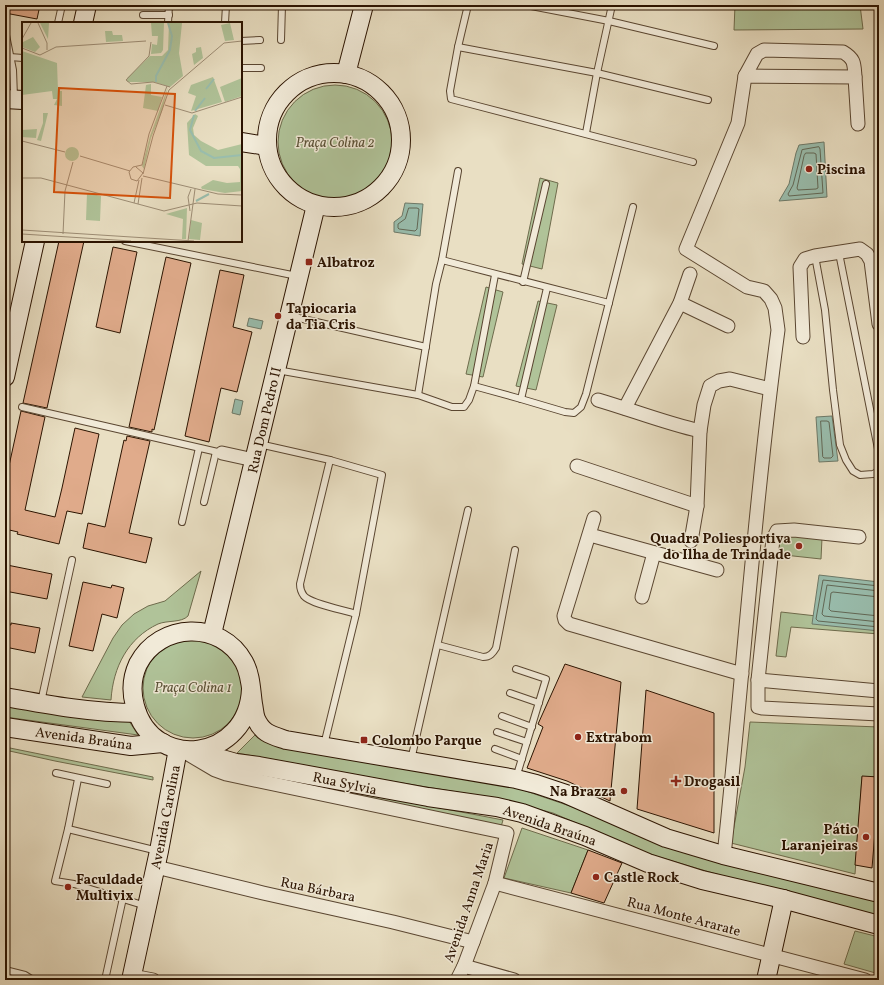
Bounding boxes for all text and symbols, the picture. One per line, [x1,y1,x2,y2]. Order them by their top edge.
inset map [22,22,242,242]
park label: Praça Colina 2 [295,134,375,153]
place label: Piscina [817,161,866,180]
marker: Piscina [804,164,814,174]
place label: Albatroz [317,254,375,273]
marker: Albatroz [304,257,314,267]
place label: Tapiocaria da Tia Cris [286,300,357,335]
marker: Tapiocaria da Tia Cris [273,311,283,321]
street label: Rua Dom Pedro II [244,365,287,475]
place label: Quadra Poliesportiva do Ilha de Trindade [650,530,791,565]
marker: Quadra Poliesportiva do Ilha de Trindade [794,541,804,551]
park label: Praça Colina 1 [154,679,232,698]
street label: Avenida Braúna [34,723,134,756]
place label: Extrabom [586,729,653,748]
place label: Colombo Parque [372,732,482,751]
marker: Extrabom [573,732,583,742]
marker: Colombo Parque [359,735,369,745]
street label: Avenida Carolina [147,763,186,871]
street label: Rua Sylvia [311,768,379,801]
place label: Drogasil [684,773,741,792]
marker: Drogasil [671,776,681,786]
place label: Na Brazza [550,783,616,802]
marker: Na Brazza [619,786,629,796]
street label: Avenida Braúna [500,801,599,851]
place label: Pátio Laranjeiras [781,821,858,856]
marker: Pátio Laranjeiras [861,832,871,842]
street label: Avenida Anna Maria [440,840,499,965]
place label: Castle Rock [604,869,680,888]
place label: Faculdade Multivix [76,871,143,906]
marker: Castle Rock [591,872,601,882]
street label: Rua Bárbara [278,873,357,908]
marker: Faculdade Multivix [63,882,73,892]
street label: Rua Monte Ararate [625,893,743,942]

